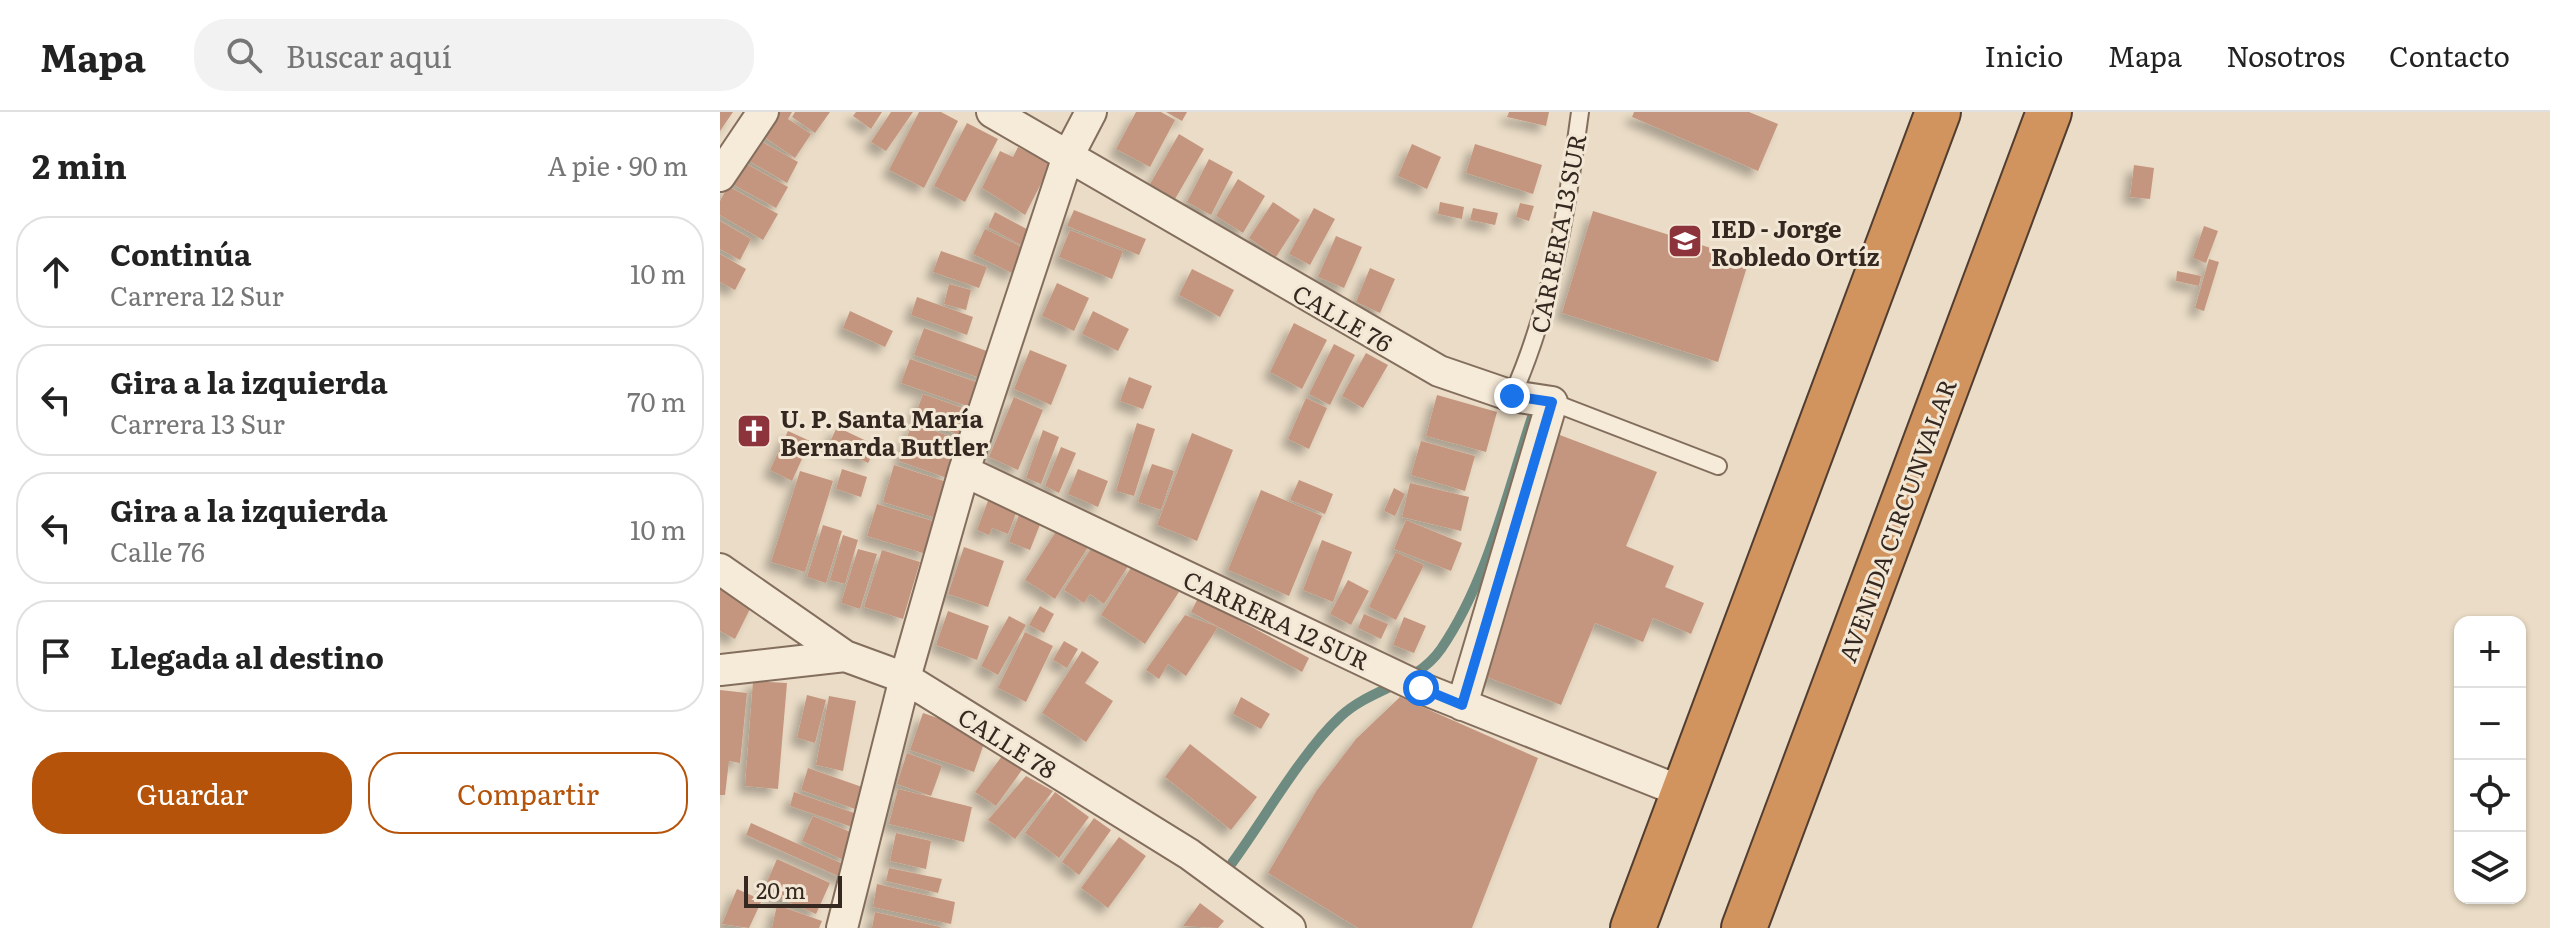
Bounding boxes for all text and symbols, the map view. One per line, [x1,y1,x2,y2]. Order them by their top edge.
search box [194,19,754,91]
text: Mapa [40,27,146,84]
icon: search [222,33,266,77]
text: Buscar aquí [286,33,452,77]
text: Inicio [1984,34,2063,76]
text: Mapa [2107,34,2182,76]
text: Nosotros [2226,34,2345,76]
text: Contacto [2389,34,2510,76]
street label: CARRERA 13 SUR [1520,130,1594,336]
text: 2 min [32,139,127,189]
text: A pie · 90 m [547,145,688,184]
place label: IED - Jorge Robledo Ortíz [1711,210,1880,273]
school or university icon: IED - Jorge Robledo Ortíz [1666,222,1704,260]
text: Continúa [110,231,251,275]
icon: ahead [34,250,78,294]
text: 10 m [630,253,686,292]
street label: CALLE 76 [1287,274,1399,360]
text: Carrera 12 Sur [110,275,284,314]
text: Gira a la izquierda [110,359,388,403]
street label: AVENIDA CIRCUNVALAR [1828,373,1964,667]
icon: left [34,378,78,422]
route end [1494,378,1530,414]
text: 70 m [627,381,686,420]
place label: U. P. Santa María Bernarda Buttler [780,400,988,463]
text: Carrera 13 Sur [110,403,285,442]
church icon: U. P. Santa María Bernarda Buttler [735,412,773,450]
text: Gira a la izquierda [110,487,388,531]
icon: left [34,506,78,550]
text: 10 m [630,509,686,548]
text: Calle 76 [110,531,205,570]
street label: CARRERA 12 SUR [1178,560,1376,678]
map controls [2454,616,2526,904]
button: + [2454,616,2526,688]
icon: arrive [34,634,78,678]
text: Llegada al destino [110,634,384,678]
route start [1403,670,1439,706]
button: − [2454,688,2526,760]
street label: CALLE 78 [952,698,1064,786]
button: Guardar [32,752,352,834]
button: Compartir [368,752,688,834]
button: locate [2454,760,2526,832]
button: layers [2454,832,2526,904]
scale bar [744,872,842,908]
text: 20 m [756,873,806,906]

